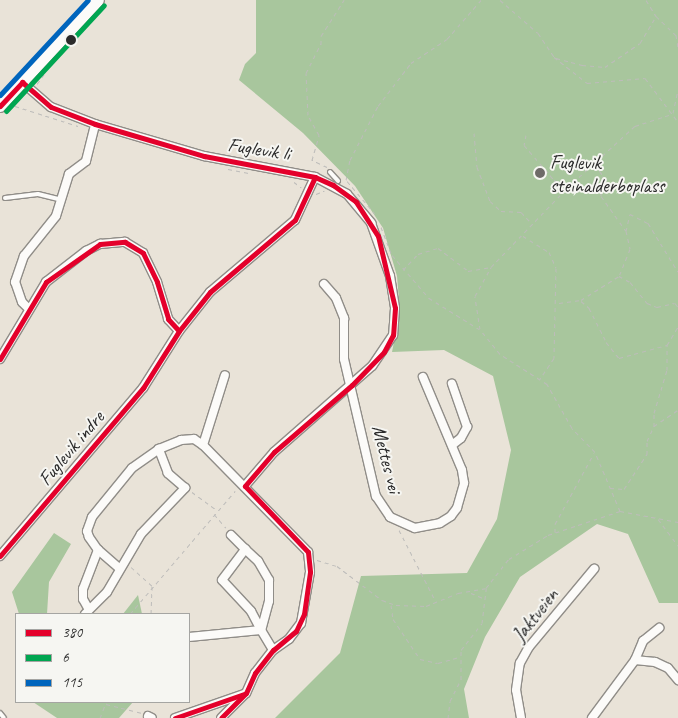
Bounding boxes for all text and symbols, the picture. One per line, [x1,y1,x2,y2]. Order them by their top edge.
unlabelled marker [66,35,76,45]
street label: Fuglevik li [226,132,292,166]
place label: Fuglevik steinalderboplass [550,150,664,197]
marker: Fuglevik steinalderboplass [534,167,546,179]
street label: Fuglevik indre [33,406,109,490]
street label: Mettes vei [367,423,407,495]
street label: Jaktveien [507,584,563,646]
legend [15,613,190,703]
text: 380 [62,623,82,642]
text: 6 [62,648,69,667]
text: 115 [62,673,82,692]

